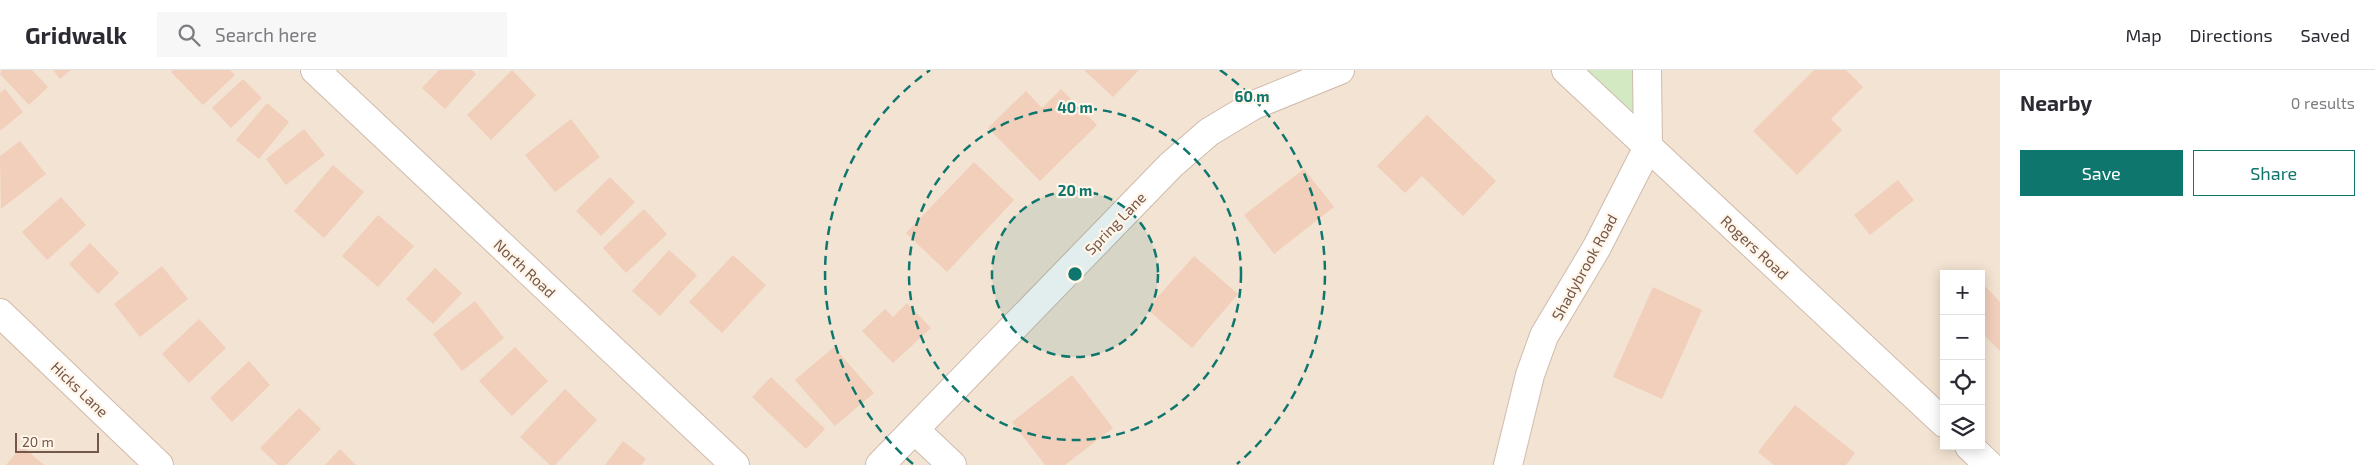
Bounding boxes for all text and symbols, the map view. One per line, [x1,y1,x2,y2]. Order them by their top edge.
search box [157,12,507,57]
text: Gridwalk [25,20,127,49]
icon: search [175,21,203,49]
text: Search here [215,23,317,46]
text: Map [2125,24,2162,46]
text: Directions [2190,24,2273,46]
text: Saved [2301,24,2350,46]
text: 60 m [1235,87,1269,105]
text: Nearby [2020,90,2092,115]
text: 0 results [2291,93,2355,112]
text: 40 m [1057,98,1093,116]
button: Save [2020,150,2183,196]
button: Share [2193,150,2355,196]
text: 20 m [1058,181,1092,199]
street label: Spring Lane [1081,188,1149,258]
street label: Shadybrook Road [1547,211,1621,323]
street label: Rogers Road [1718,211,1792,283]
street label: North Road [491,235,559,301]
centre of rings [1066,265,1084,283]
map controls [1940,270,1985,450]
button: + [1940,270,1985,315]
button: − [1940,315,1985,360]
street label: Hicks Lane [48,357,112,421]
button: locate [1940,360,1985,405]
button: layers [1940,405,1985,450]
scale bar [15,430,99,453]
text: 20 m [22,433,54,450]

